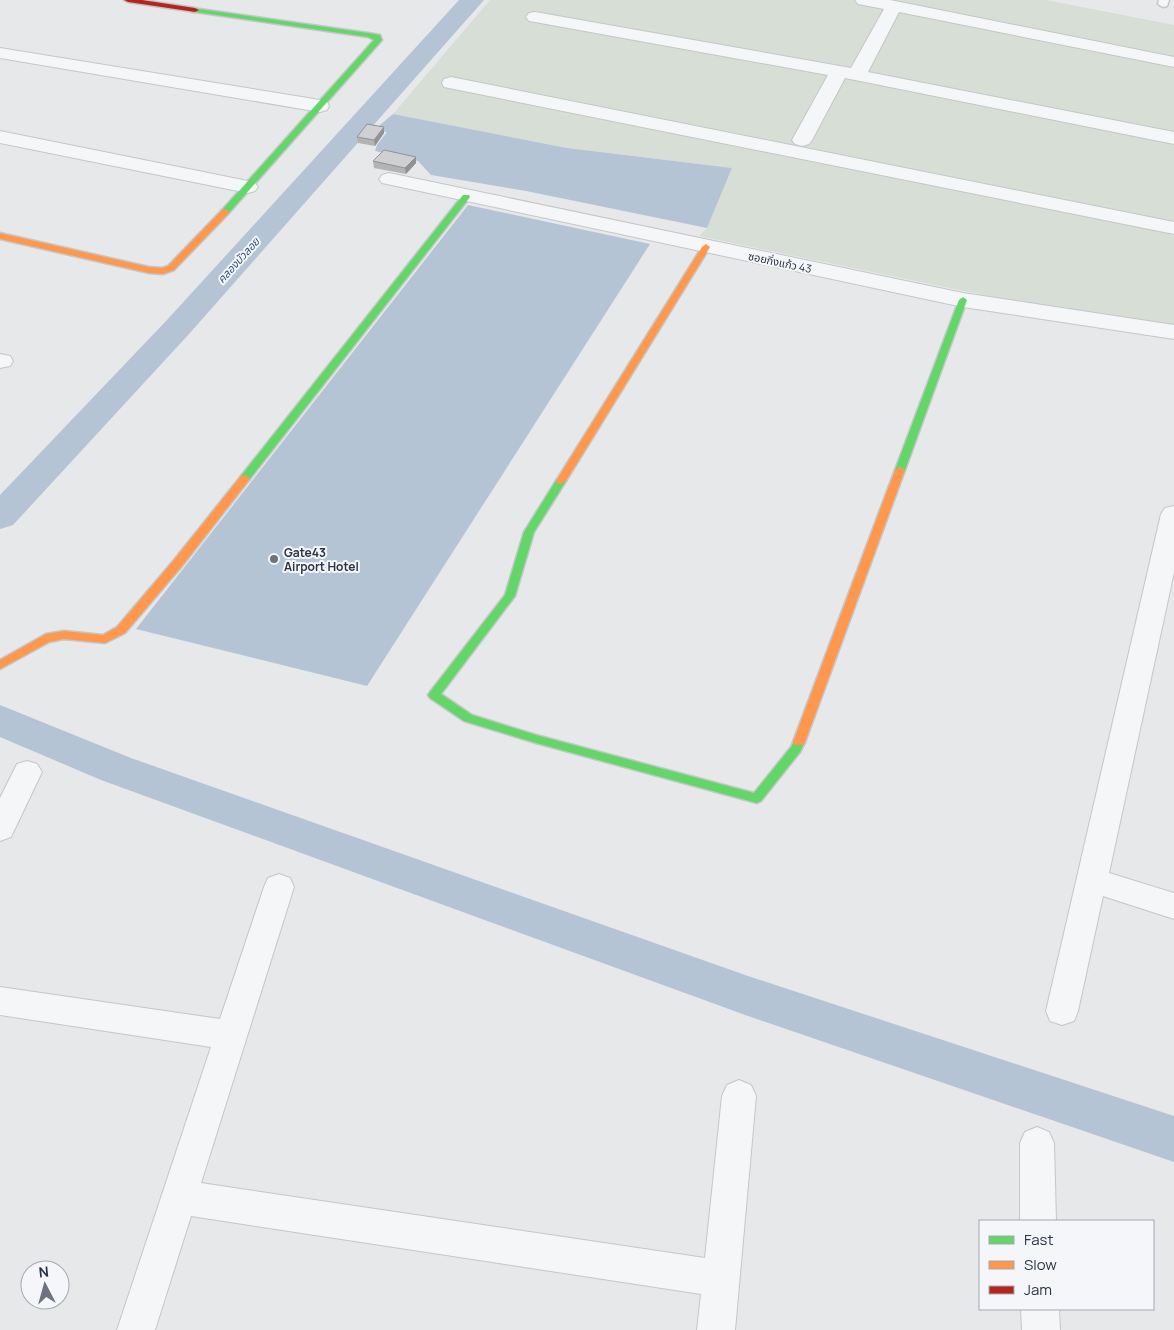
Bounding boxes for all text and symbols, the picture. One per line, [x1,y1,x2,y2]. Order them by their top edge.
water label: คลองบัวลอย [214,233,263,286]
street label: ซอยกิ่งแก้ว 43 [747,248,813,276]
place label: Gate43 Airport Hotel [284,544,359,575]
marker: Gate43 Airport Hotel [268,553,280,565]
legend [979,1220,1154,1310]
text: Fast [1024,1229,1053,1250]
text: Slow [1024,1254,1057,1275]
north arrow [20,1260,70,1310]
text: N [38,1262,50,1282]
text: Jam [1024,1279,1052,1300]

